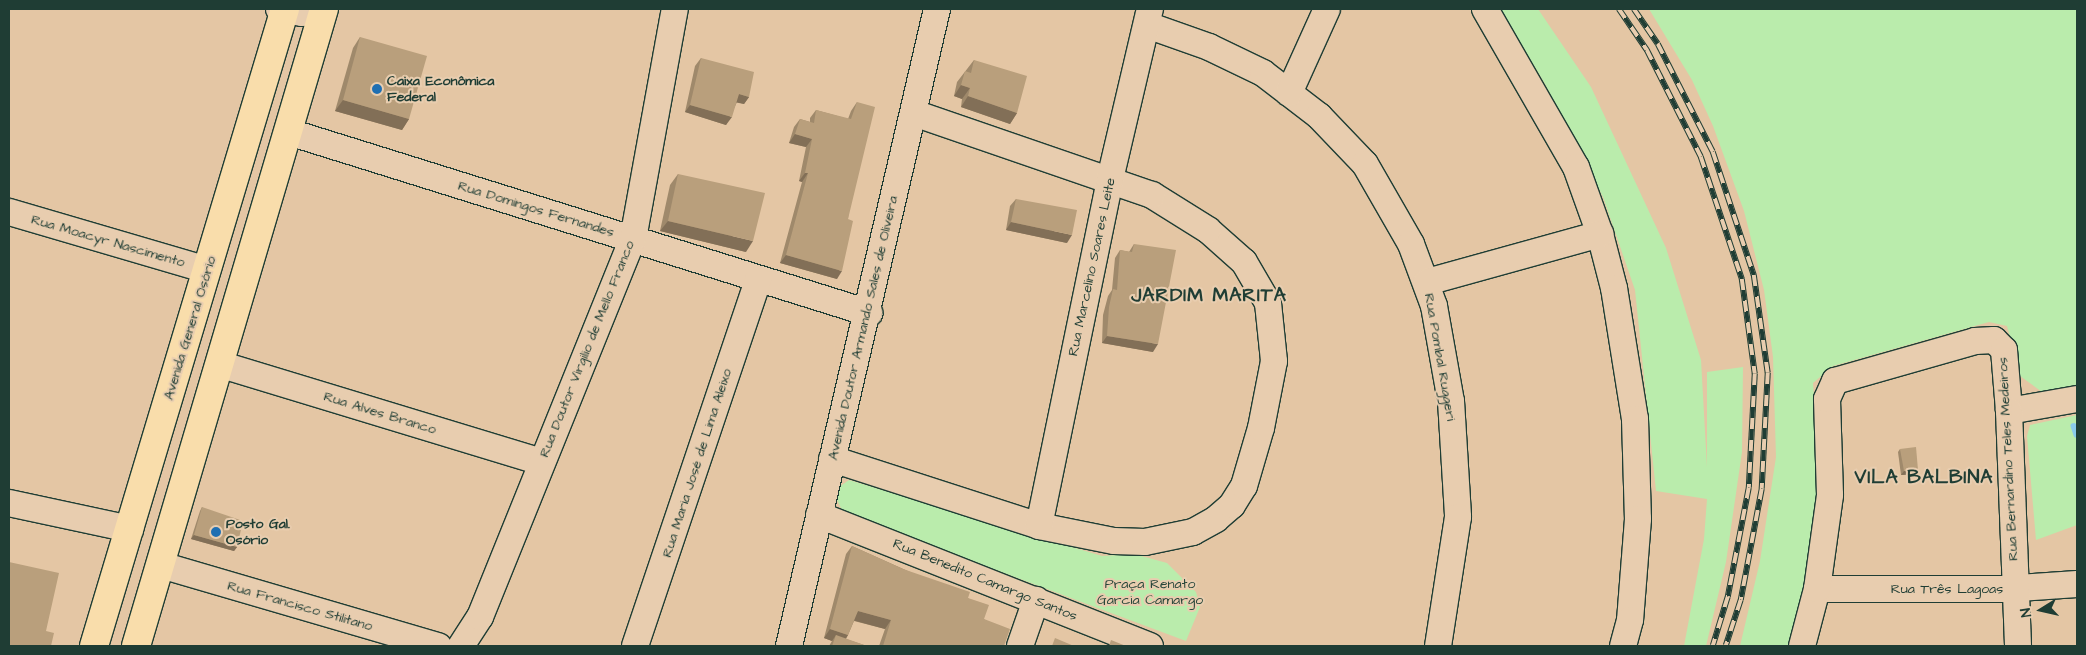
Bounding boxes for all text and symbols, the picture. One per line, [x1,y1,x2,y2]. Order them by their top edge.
place label: Caixa Econômica Federal [387,73,494,105]
marker: Caixa Econômica Federal [371,83,383,95]
street label: Rua Marcelino Soares Leite [1065,176,1119,358]
street label: Rua Domingos Fernandes [456,177,616,241]
street label: Avenida Doutor Armando Sales de Oliveira [824,194,902,462]
street label: Rua Moacyr Nascimento [29,211,187,271]
street label: Rua Doutor Virgilio de Mello Franco [536,238,638,460]
street label: Avenida General Osório [160,254,220,402]
district label: JARDIM MARITA [1130,285,1288,307]
street label: Rua Pombal Ruggeri [1421,292,1459,422]
street label: Rua Bernardino Teles Medeiros [1994,357,2022,561]
street label: Rua Maria José de Lima Aleixo [658,366,736,560]
street label: Rua Alves Branco [322,388,438,438]
district label: VILA BALBINA [1853,467,1995,489]
place label: Posto Gal. Osório [226,516,290,548]
marker: Posto Gal. Osório [210,526,222,538]
street label: Rua Benedito Camargo Santos [890,535,1080,625]
park label: Praça Renato Garcia Camargo [1097,576,1203,608]
street label: Rua Francisco Stilitano [225,577,375,635]
street label: Rua Três Lagoas [1891,581,2003,597]
north arrow [2016,585,2066,635]
text: N [2016,607,2037,619]

